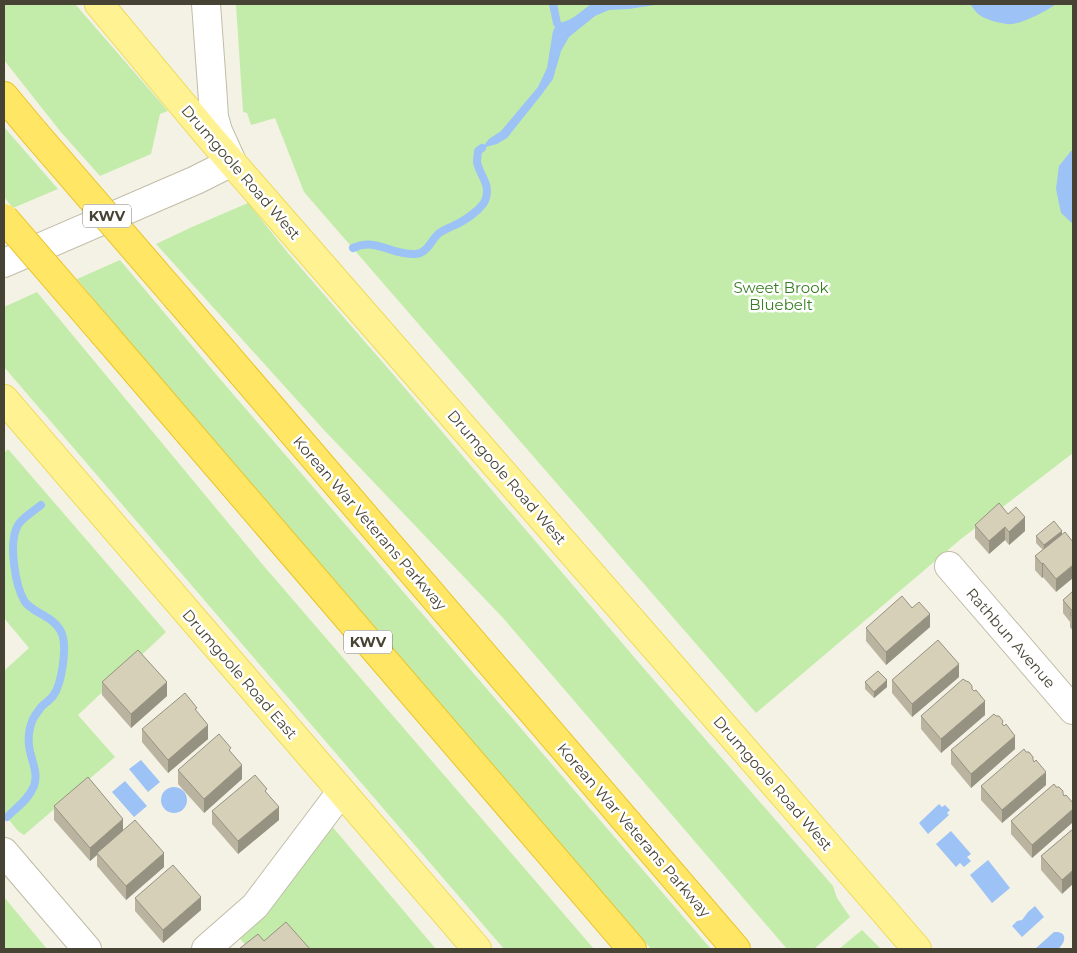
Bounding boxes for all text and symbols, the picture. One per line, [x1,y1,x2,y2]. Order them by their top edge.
street label: Drumgoole Road West [177,101,305,243]
road number: KWV [83,205,131,228]
park label: Sweet Brook Bluebelt [733,278,829,314]
street label: Drumgoole Road West [443,406,571,548]
street label: Korean War Veterans Parkway [289,432,451,615]
street label: Rathbun Avenue [962,584,1060,692]
street label: Drumgoole Road East [178,605,302,743]
road number: KWV [344,630,392,654]
street label: Drumgoole Road West [709,712,837,854]
street label: Korean War Veterans Parkway [553,739,715,922]

